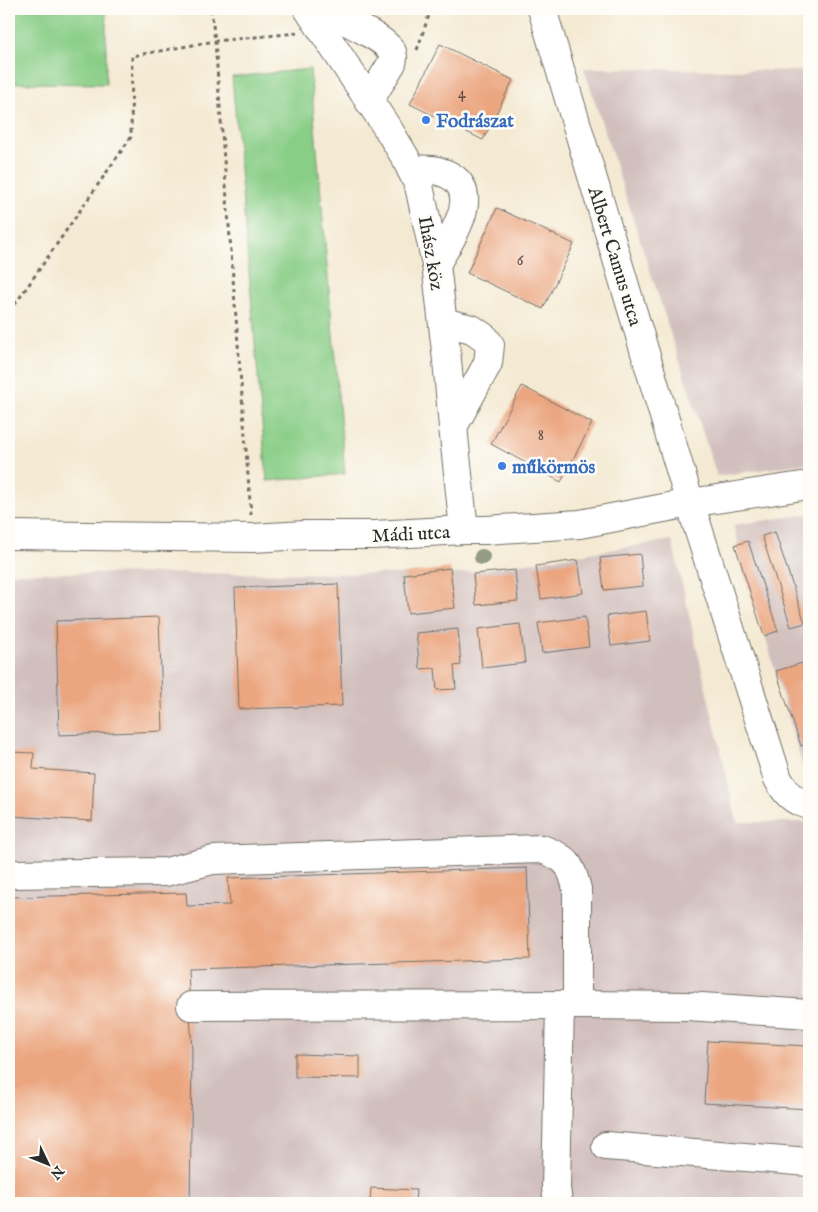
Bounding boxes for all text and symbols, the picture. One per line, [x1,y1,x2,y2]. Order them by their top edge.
house number: 4 [458,84,466,104]
place label: Fodrászat [436,110,514,134]
marker: Fodrászat [420,114,432,126]
street label: Albert Camus utca [581,183,647,330]
street label: Ihász köz [412,214,448,293]
house number: 6 [517,251,524,271]
house number: 8 [538,426,544,446]
place label: műkörmös [512,456,595,480]
marker: műkörmös [496,460,508,472]
street label: Mádi utca [371,521,452,549]
north arrow [22,1140,72,1190]
text: N [46,1161,68,1183]

